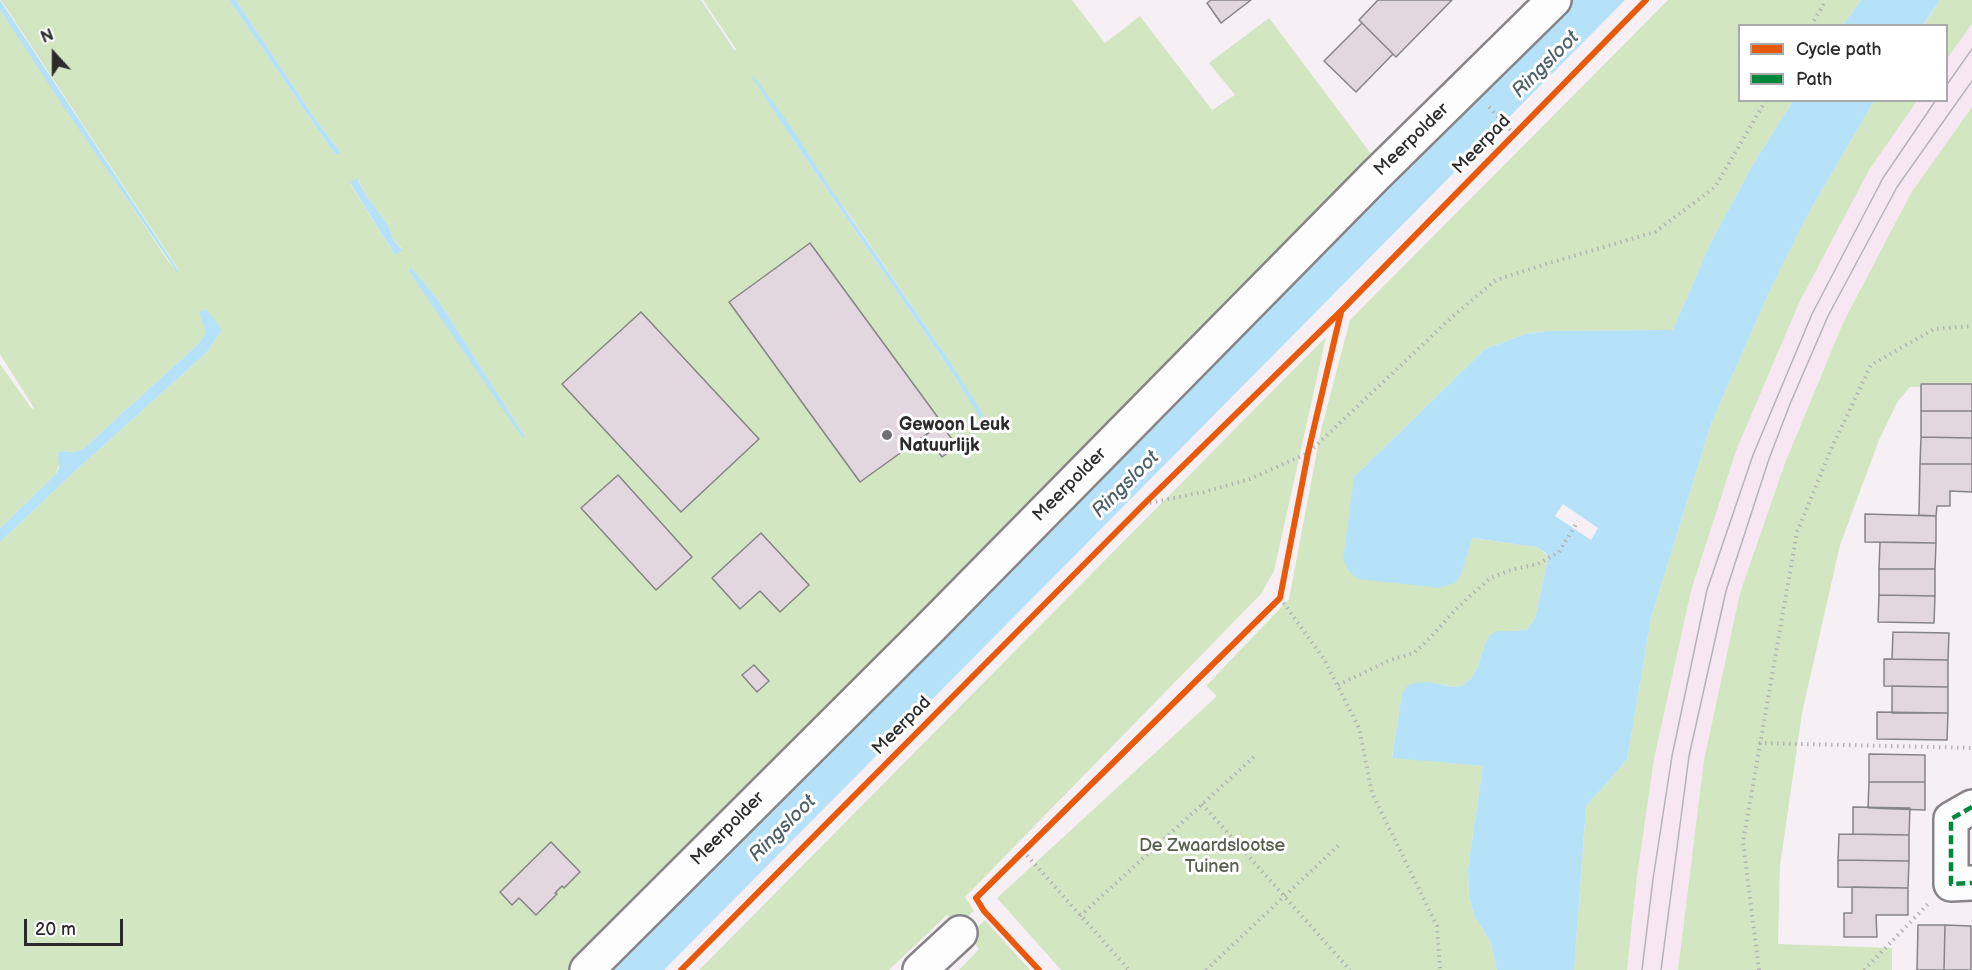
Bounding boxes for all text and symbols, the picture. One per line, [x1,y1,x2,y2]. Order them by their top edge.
north arrow [24,24,84,84]
legend [1738,24,1948,102]
text: N [38,26,56,48]
water label: Ringsloot [1507,26,1585,104]
text: Cycle path [1796,39,1882,60]
text: Path [1796,69,1832,90]
street label: Meerpolder [1370,99,1454,181]
street label: Meerpad [1448,111,1516,179]
place label: Gewoon Leuk Natuurlijk [899,414,1010,456]
marker: Gewoon Leuk Natuurlijk [880,428,894,442]
street label: Meerpolder [1029,444,1111,526]
water label: Ringsloot [1087,446,1165,524]
street label: Meerpad [868,692,936,760]
street label: Meerpolder [687,788,769,870]
water label: Ringsloot [744,790,822,868]
park label: De Zwaardslootse Tuinen [1139,835,1285,878]
scale bar [27,907,126,945]
text: 20 m [35,919,76,940]

